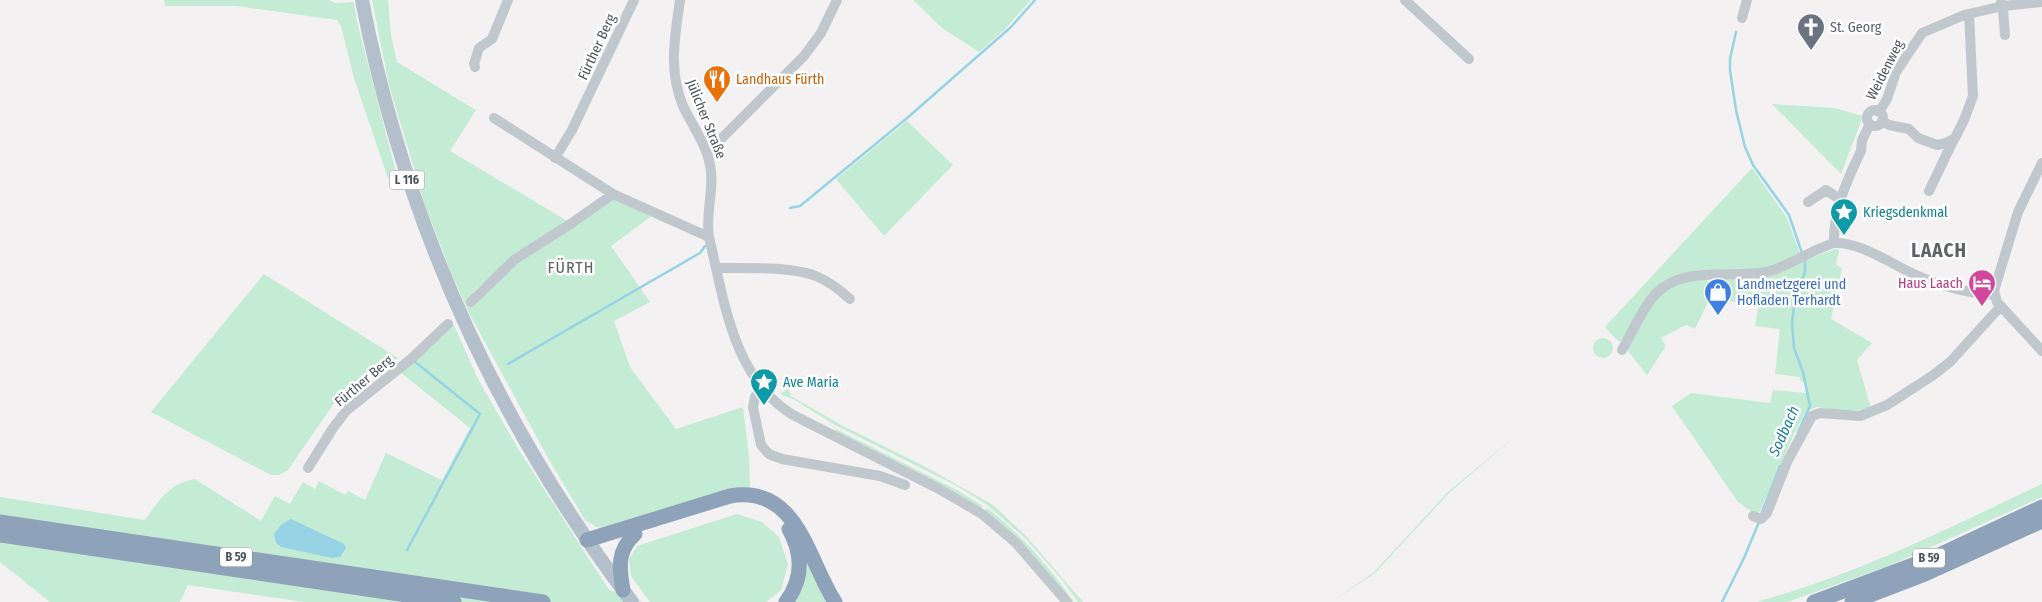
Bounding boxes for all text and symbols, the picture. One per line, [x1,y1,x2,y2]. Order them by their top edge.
street label: Fürther Berg [574,11,620,83]
church icon: St. Georg [1796,12,1826,51]
place label: St. Georg [1830,19,1882,36]
street label: Weidenweg [1863,37,1908,103]
restaurant icon: Landhaus Fürth [702,64,732,103]
place label: Landhaus Fürth [736,71,824,88]
street label: Jülicher Straße [682,77,730,161]
road number: L 116 [390,170,424,190]
place icon: Kriegsdenkmal [1829,197,1859,236]
place label: Kriegsdenkmal [1863,204,1948,221]
district label: LAACH [1911,239,1967,262]
district label: FÜRTH [548,258,594,277]
hotel icon: Haus Laach [1967,268,1997,307]
place label: Haus Laach [1898,275,1963,292]
place label: Landmetzgerei und Hofladen Terhardt [1737,276,1846,309]
shop icon: Landmetzgerei und Hofladen Terhardt [1703,277,1733,316]
street label: Fürther Berg [331,351,397,410]
place icon: Ave Maria [749,367,779,406]
place label: Ave Maria [783,374,839,391]
water label: Sodbach [1765,403,1803,460]
road number: B 59 [220,548,252,566]
road number: B 59 [1913,548,1945,568]

